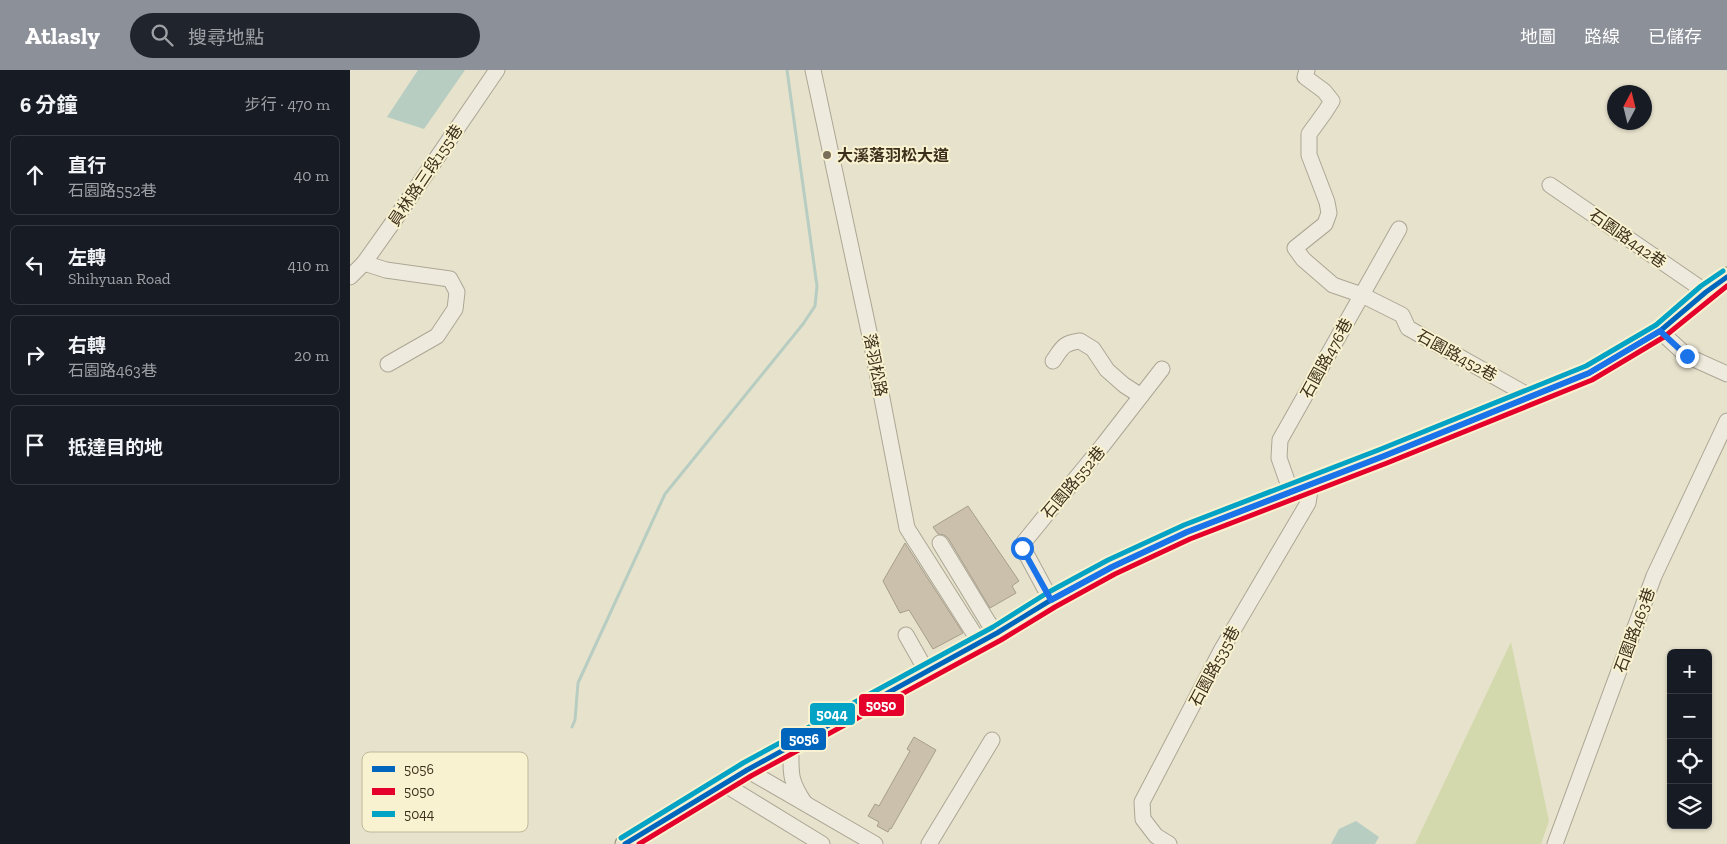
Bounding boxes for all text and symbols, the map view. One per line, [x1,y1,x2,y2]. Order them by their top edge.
search box [130,13,480,58]
text: Atlasly [25,21,100,50]
icon: search [148,21,176,49]
text: 搜尋地點 [188,26,264,49]
text: 地圖 [1520,26,1556,48]
text: 路線 [1584,26,1620,48]
text: 已儲存 [1648,26,1702,48]
north arrow [1607,85,1652,130]
text: 6 分鐘 [20,92,77,117]
text: 步行 · 470 m [245,95,330,114]
street label: 員林路三段155巷 [384,121,466,230]
place label: 大溪落羽松大道 [837,146,949,165]
marker: 大溪落羽松大道 [821,149,833,161]
text: 直行 [68,154,106,177]
icon: ahead [21,161,49,189]
text: 40 m [294,166,329,185]
text: 石園路552巷 [68,181,157,200]
street label: 石園路442巷 [1586,205,1670,272]
text: 左轉 [68,246,106,269]
icon: left [21,251,49,279]
text: 410 m [288,256,329,275]
text: Shihyuan Road [68,269,171,288]
street label: 石園路476巷 [1297,315,1356,402]
street label: 石園路452巷 [1413,326,1500,385]
street label: 落羽松路 [860,332,891,398]
text: 右轉 [68,334,106,357]
icon: right [21,341,49,369]
route end [1676,345,1699,368]
text: 20 m [294,346,329,365]
text: 石園路463巷 [68,361,157,380]
icon: arrive [21,431,49,459]
text: 抵達目的地 [68,436,163,459]
street label: 石園路552巷 [1038,442,1109,522]
route start [1011,537,1034,560]
street label: 石園路463巷 [1610,585,1659,675]
street label: 石園路535巷 [1185,623,1244,710]
map controls [1667,649,1712,829]
button: + [1667,649,1712,694]
line badge: 5050 [858,693,905,717]
button: − [1667,694,1712,739]
text: 5050 [866,697,896,714]
line badge: 5044 [809,702,856,726]
text: 5044 [816,706,848,723]
line badge: 5056 [780,727,827,751]
text: 5056 [789,731,820,748]
button: locate [1667,739,1712,784]
legend [362,752,528,832]
text: 5056 [404,761,434,778]
text: 5050 [404,783,434,800]
button: layers [1667,784,1712,829]
text: 5044 [404,806,435,823]

